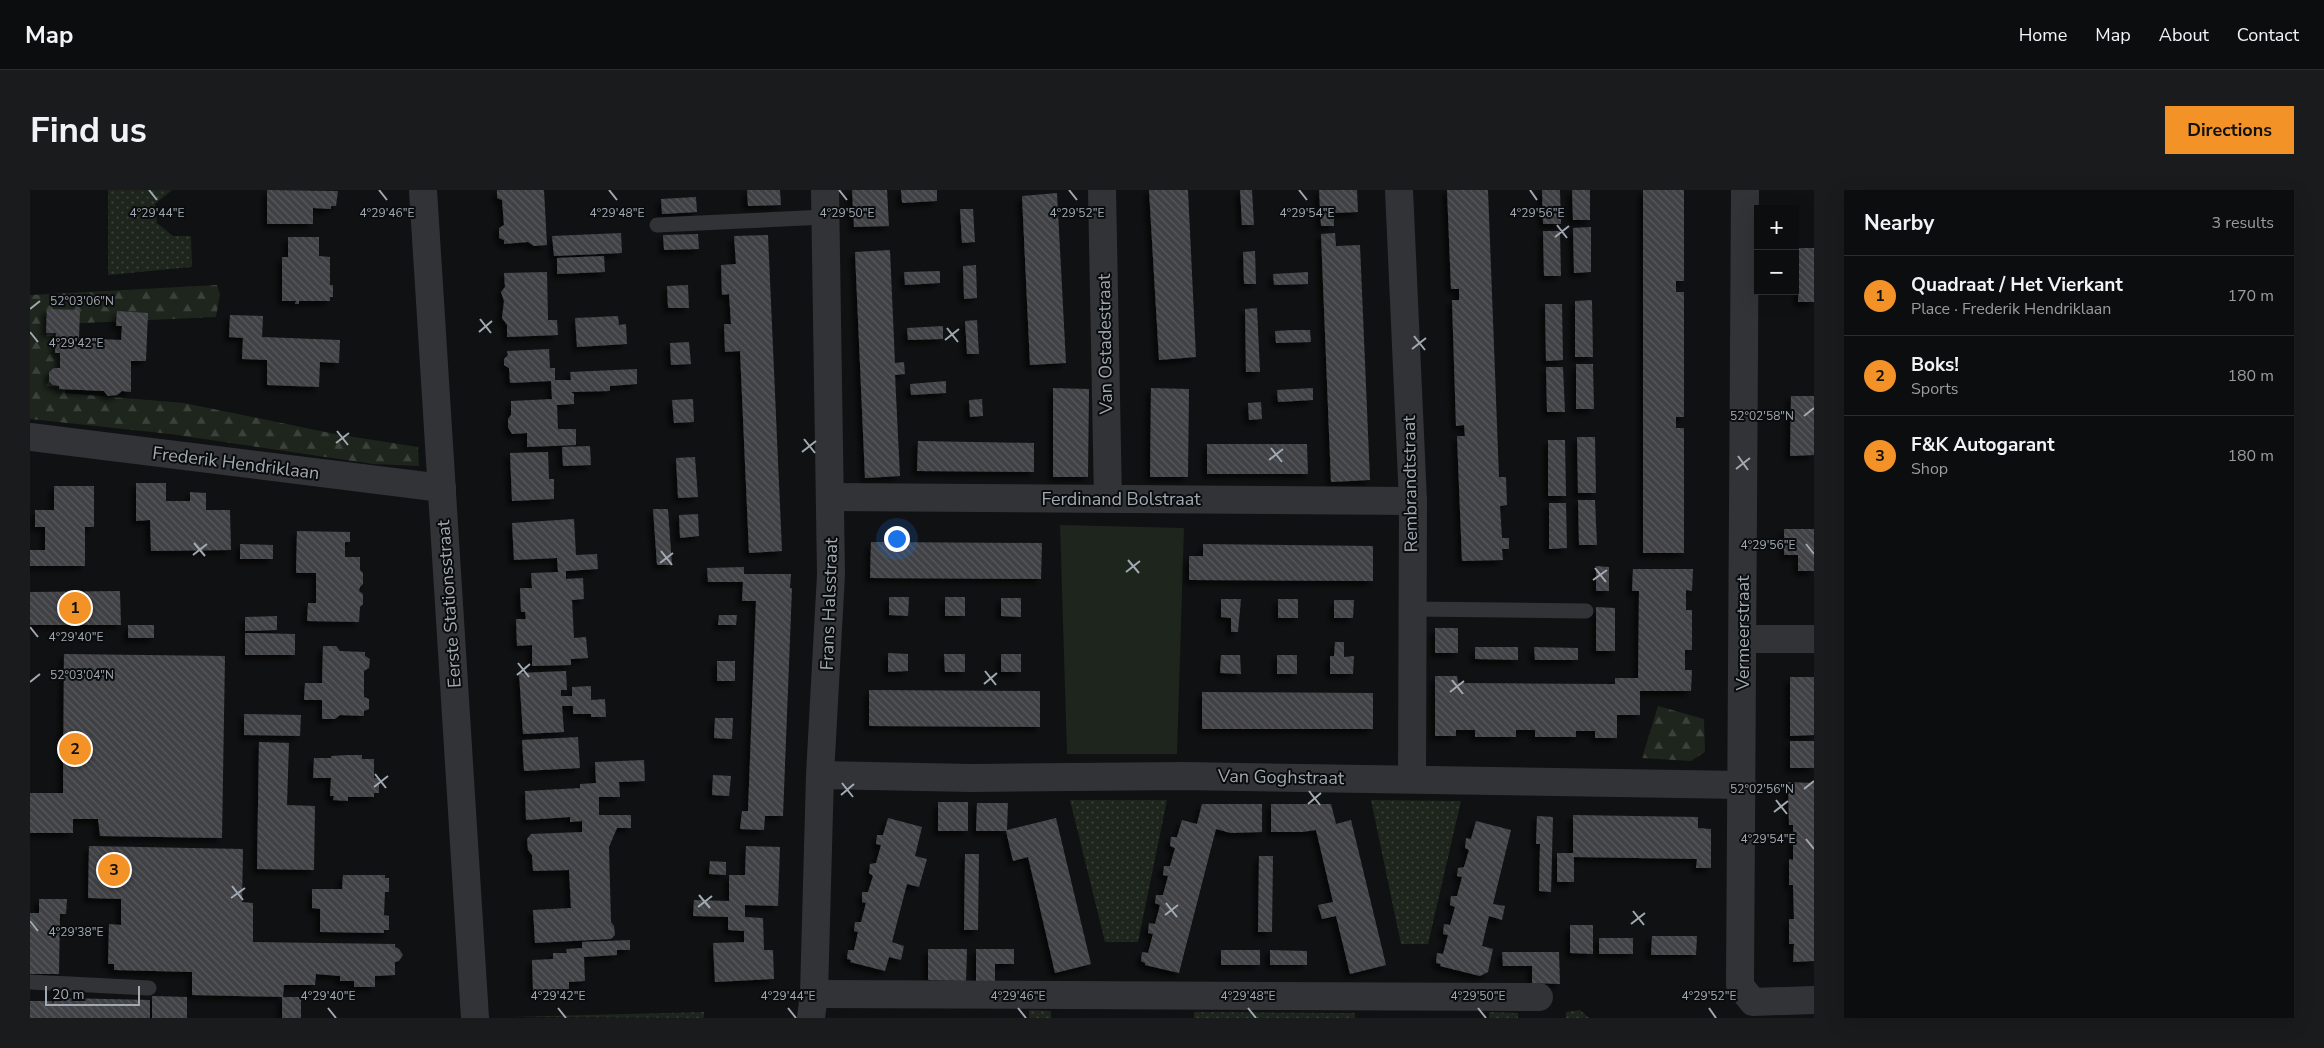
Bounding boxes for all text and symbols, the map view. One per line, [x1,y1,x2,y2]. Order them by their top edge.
text: Map [25,19,73,51]
text: Home [2019,23,2067,47]
text: Map [2095,23,2131,47]
text: About [2159,23,2209,47]
text: Contact [2237,23,2299,47]
button: Directions [2165,106,2294,154]
text: Find us [30,107,147,154]
text: 4°29'44"E [130,205,184,221]
text: 4°29'46"E [360,205,414,221]
text: 4°29'48"E [590,205,644,221]
text: 4°29'50"E [820,205,874,221]
text: 4°29'52"E [1050,205,1104,221]
text: 4°29'54"E [1280,205,1334,221]
text: 4°29'56"E [1510,205,1564,221]
map controls [1754,205,1799,295]
button: + [1754,205,1799,250]
text: Nearby [1864,209,1934,237]
text: 3 results [2212,212,2274,234]
button: − [1754,250,1799,295]
text: Quadraat / Het Vierkant [1911,272,2123,298]
street label: Van Ostadestraat [1092,273,1118,416]
text: 1 [1875,285,1885,307]
text: 170 m [2227,285,2274,307]
text: 52°03'06"N [50,293,114,309]
text: Place · Frederik Hendriklaan [1911,298,2111,320]
text: 4°29'42"E [49,335,103,351]
text: Boks! [1911,352,1959,378]
text: 2 [1875,365,1885,387]
text: 180 m [2227,365,2274,387]
text: Sports [1911,378,1959,400]
text: 52°02'58"N [1730,408,1794,424]
street label: Rembrandtstraat [1397,415,1423,553]
text: F&K Autogarant [1911,432,2055,458]
street label: Frederik Hendriklaan [151,441,321,485]
text: 3 [1875,445,1885,467]
text: 180 m [2227,445,2274,467]
text: Shop [1911,458,1948,480]
street label: Ferdinand Bolstraat [1041,487,1201,511]
street label: Eerste Stationsstraat [431,519,467,689]
your location [884,526,910,552]
street label: Frans Halsstraat [815,537,843,671]
text: 4°29'56"E [1741,537,1795,553]
street label: Vermeerstraat [1731,575,1755,691]
pin: 1 [59,589,91,627]
text: 4°29'40"E [49,629,103,645]
text: 52°03'04"N [50,667,114,683]
pin: 2 [59,730,91,768]
street label: Van Goghstraat [1217,764,1345,790]
text: 52°02'56"N [1730,781,1794,797]
text: 4°29'54"E [1741,831,1795,847]
pin: 3 [98,851,130,889]
text: 4°29'38"E [49,924,103,940]
scale bar [45,983,140,1006]
text: 20 m [52,985,84,1004]
text: 4°29'40"E [301,988,355,1004]
text: 4°29'42"E [531,988,585,1004]
text: 4°29'44"E [761,988,815,1004]
text: 4°29'46"E [991,988,1045,1004]
text: 4°29'48"E [1221,988,1275,1004]
text: 4°29'50"E [1451,988,1505,1004]
text: 4°29'52"E [1682,988,1736,1004]

